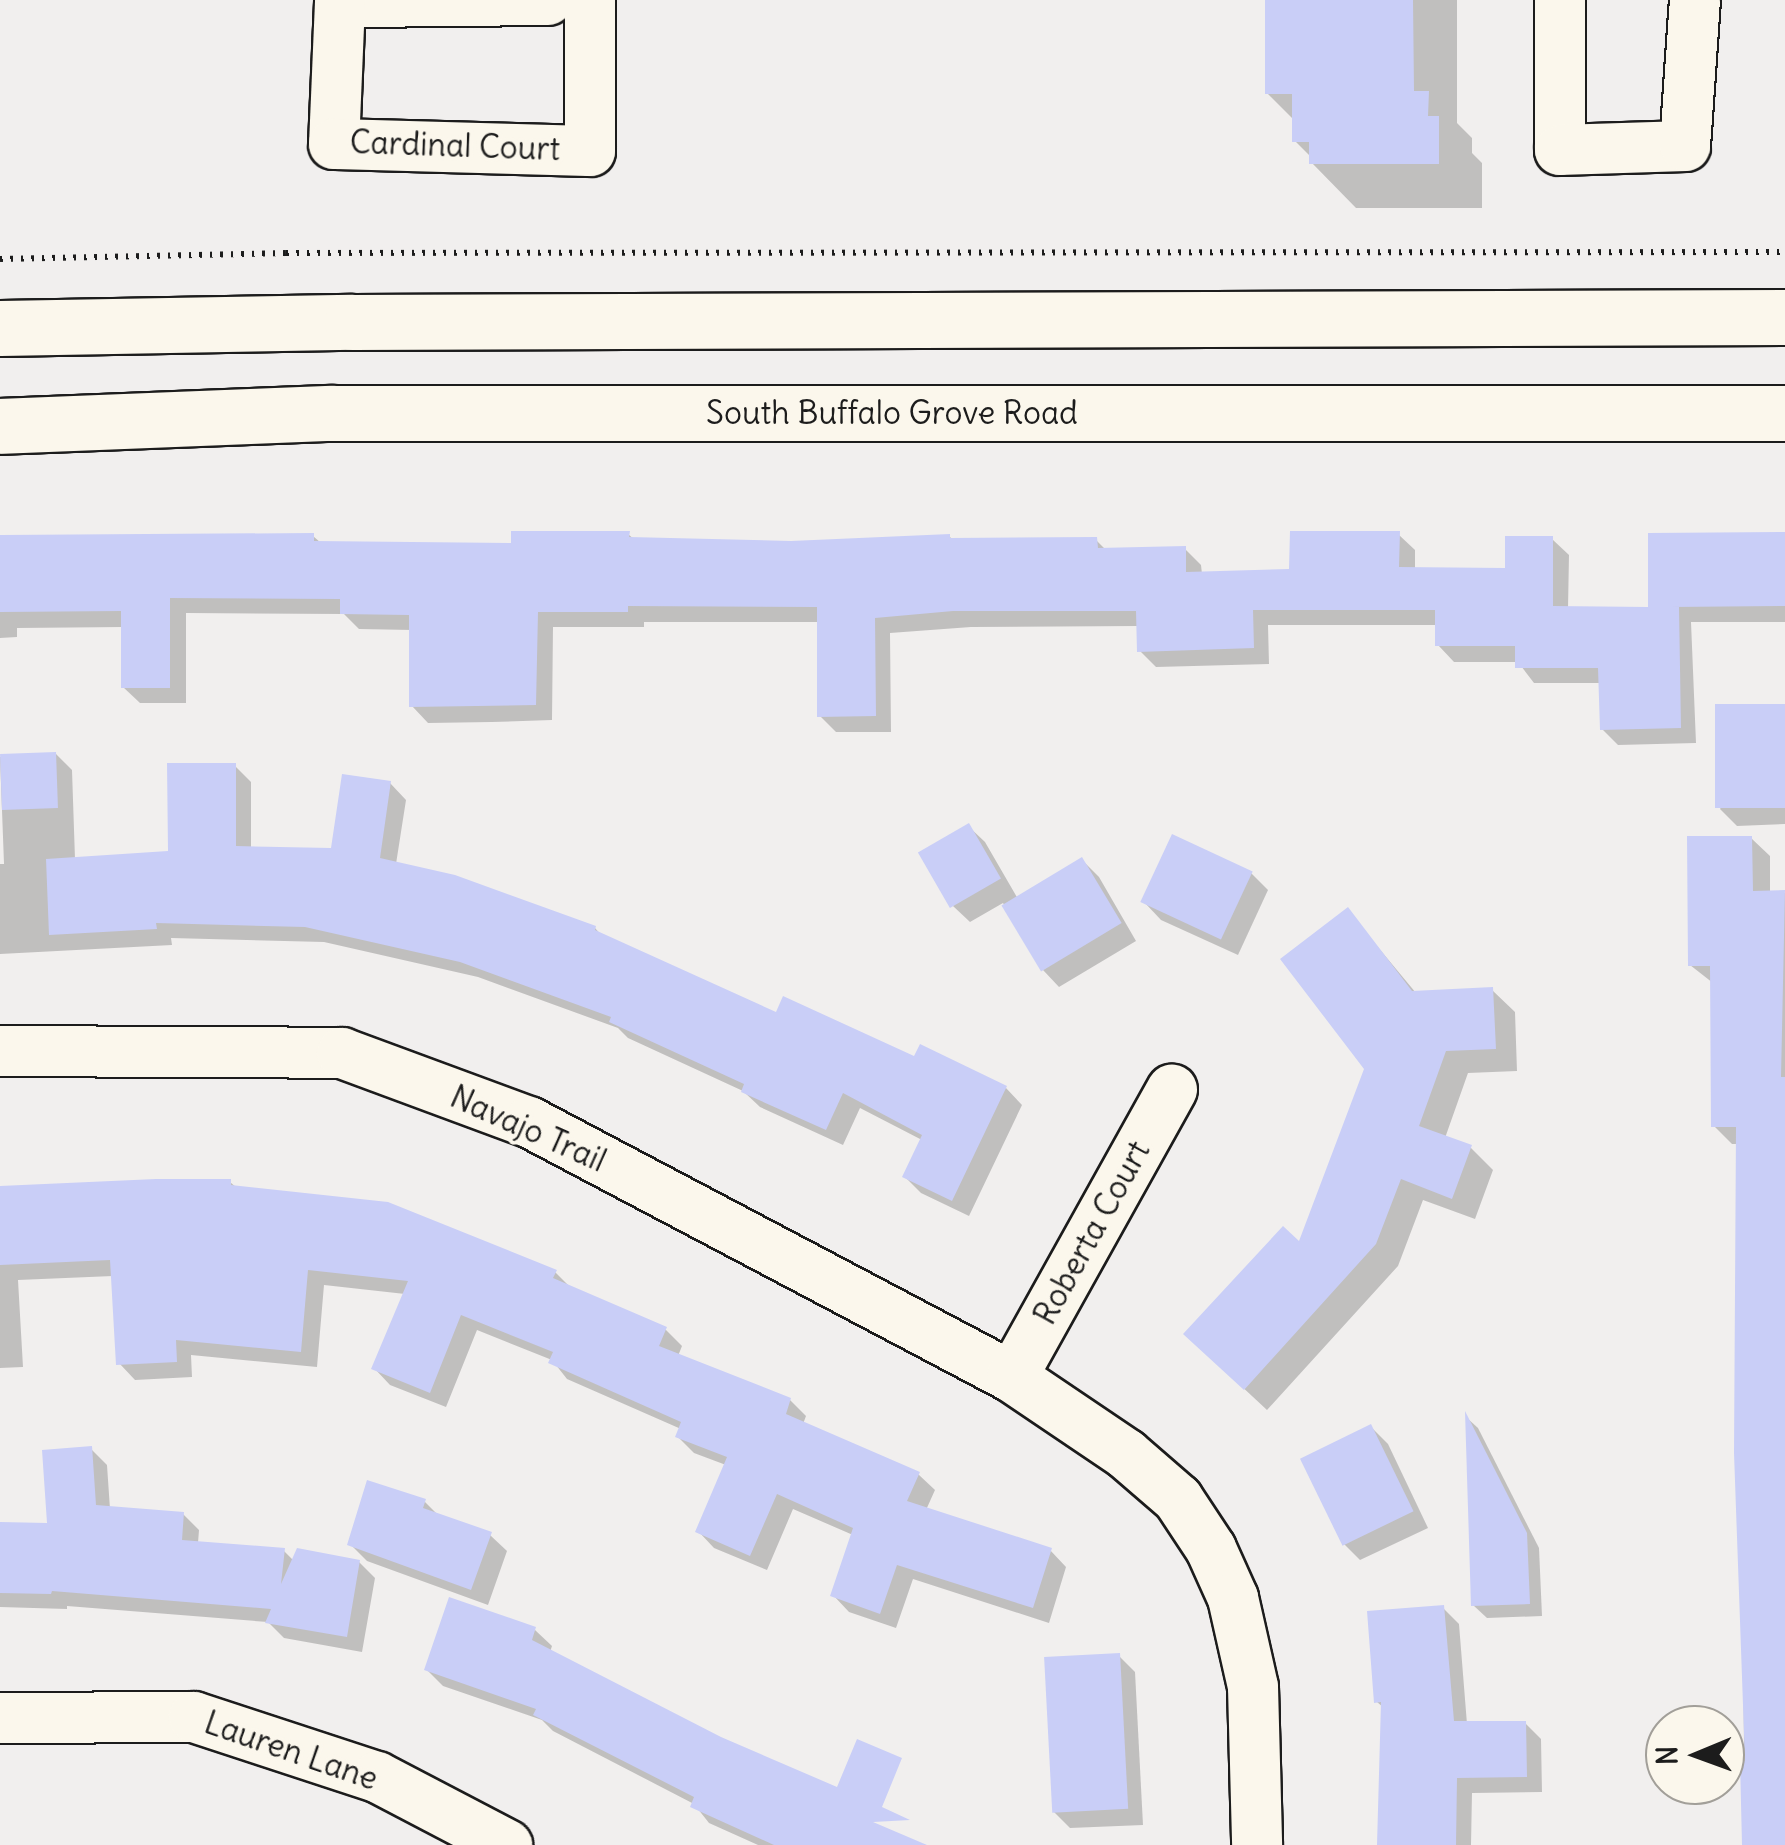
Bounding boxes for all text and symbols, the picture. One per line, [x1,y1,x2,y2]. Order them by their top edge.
street label: Cardinal Court [349,123,561,169]
street label: South Buffalo Grove Road [706,394,1078,432]
street label: Navajo Trail [444,1078,612,1180]
street label: Roberta Court [1026,1134,1158,1332]
street label: Lauren Lane [199,1703,383,1799]
north arrow [1645,1705,1745,1805]
text: N [1649,1746,1685,1765]

